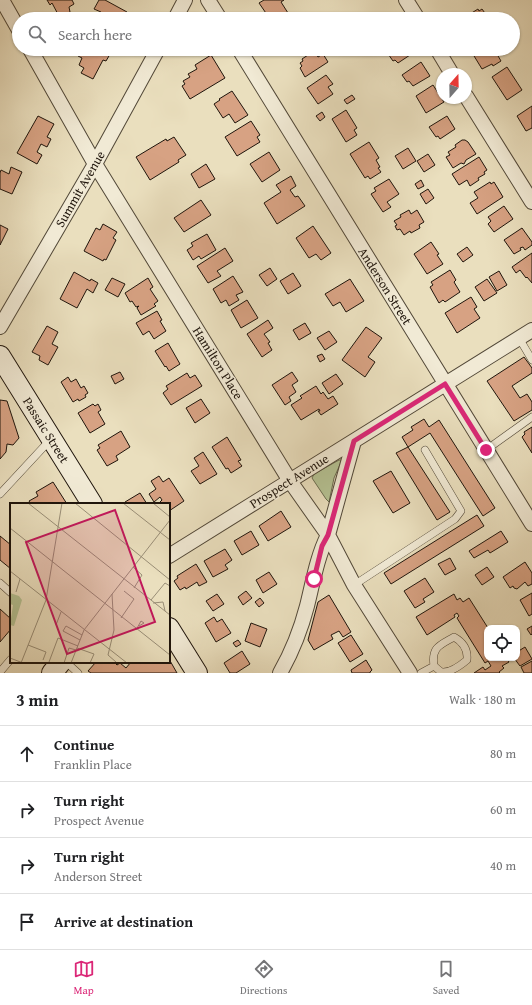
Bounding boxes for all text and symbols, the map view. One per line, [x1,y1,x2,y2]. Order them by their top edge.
search box [12,12,520,56]
icon: search [26,23,48,45]
text: Search here [58,24,132,45]
north arrow [436,68,472,104]
street label: Summit Avenue [50,147,110,231]
street label: Anderson Street [354,243,417,329]
street label: Hamilton Place [188,323,248,403]
street label: Passaic Street [18,393,74,467]
route end [477,441,495,459]
street label: Prospect Avenue [246,449,332,513]
inset map [10,503,170,663]
route start [305,570,323,588]
map controls [484,625,520,661]
button: locate [484,625,520,661]
text: 3 min [16,687,58,712]
text: Walk · 180 m [449,690,516,709]
text: Continue [54,734,115,755]
icon: ahead [16,743,38,765]
text: 80 m [490,744,516,763]
text: Franklin Place [54,755,132,774]
text: Turn right [54,790,125,811]
icon: right [16,799,38,821]
text: 60 m [490,800,516,819]
text: Prospect Avenue [54,811,144,830]
text: Turn right [54,846,125,867]
icon: right [16,855,38,877]
text: 40 m [490,856,516,875]
text: Anderson Street [54,867,142,886]
icon: arrive [16,911,38,933]
text: Arrive at destination [54,911,193,932]
tab: Map [73,958,95,998]
tab: Directions [240,958,287,998]
tab: Saved [433,958,459,998]

